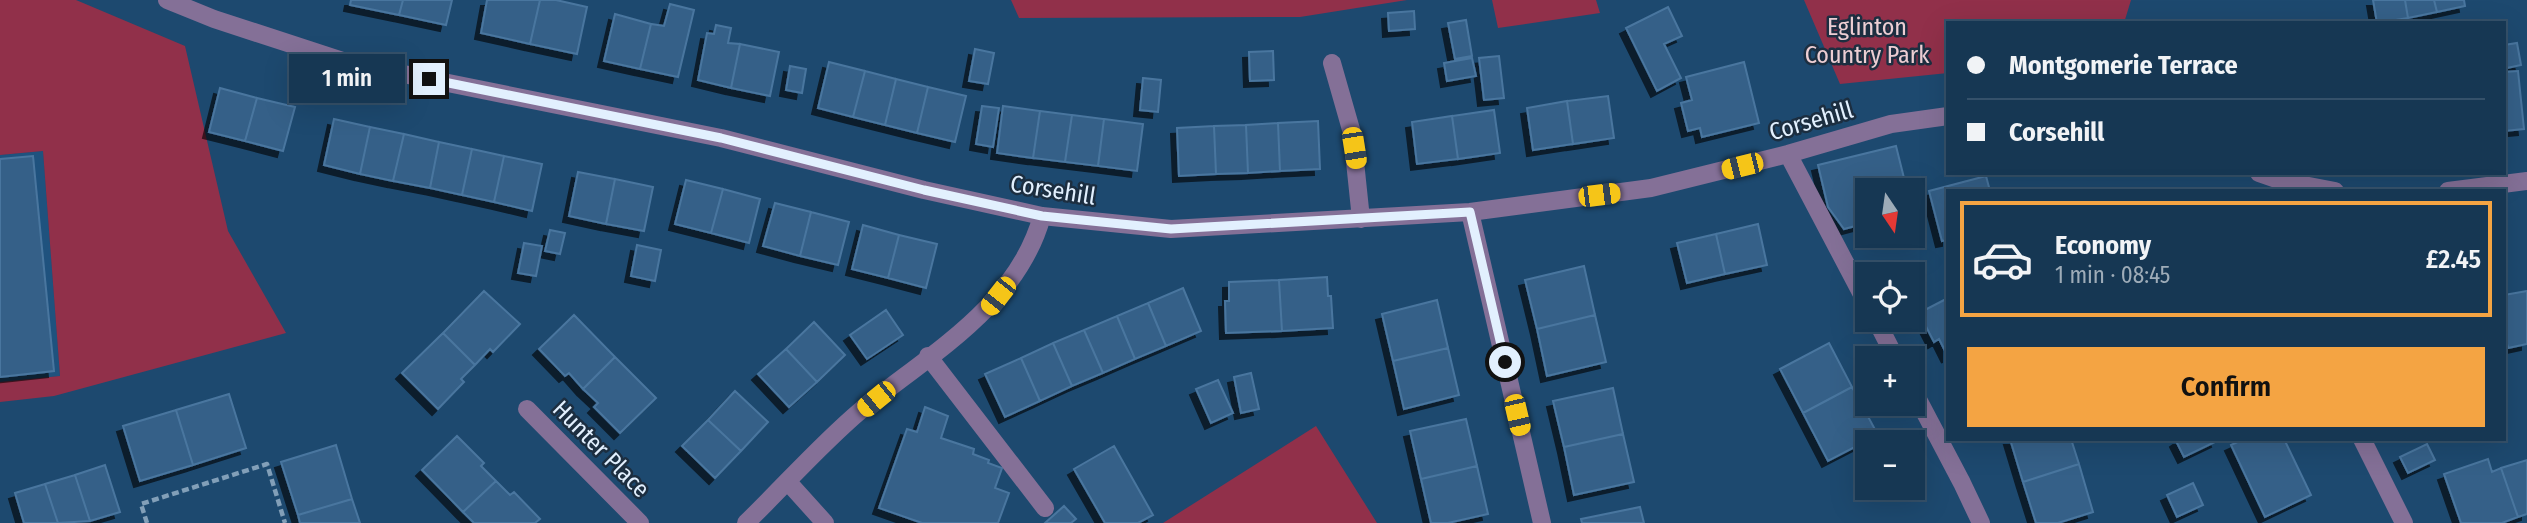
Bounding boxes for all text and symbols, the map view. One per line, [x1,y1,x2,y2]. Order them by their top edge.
park label: Eglinton Country Park [1805,13,1930,69]
text: Montgomerie Terrace [2009,50,2238,81]
callout: 1 min [289,55,404,104]
route end [413,63,445,95]
text: 1 min [322,64,372,92]
street label: Corsehill [1766,96,1856,146]
text: Corsehill [2009,117,2104,148]
car [1341,126,1368,170]
car [1720,151,1765,181]
street label: Corsehill [1008,169,1098,211]
north arrow [1855,178,1925,248]
map controls [1855,178,1925,500]
car [1577,182,1622,208]
icon: car [1971,228,2034,291]
text: Economy [2055,230,2151,261]
text: £2.45 [2426,244,2481,275]
text: 1 min · 08:45 [2055,261,2170,289]
button: locate [1855,262,1925,332]
car [977,273,1020,319]
route start [1489,346,1521,378]
button: + [1855,346,1925,416]
button: Confirm [1967,347,2485,427]
car [854,378,899,420]
car [1503,392,1532,438]
street label: Hunter Place [547,395,655,503]
button: − [1855,430,1925,500]

